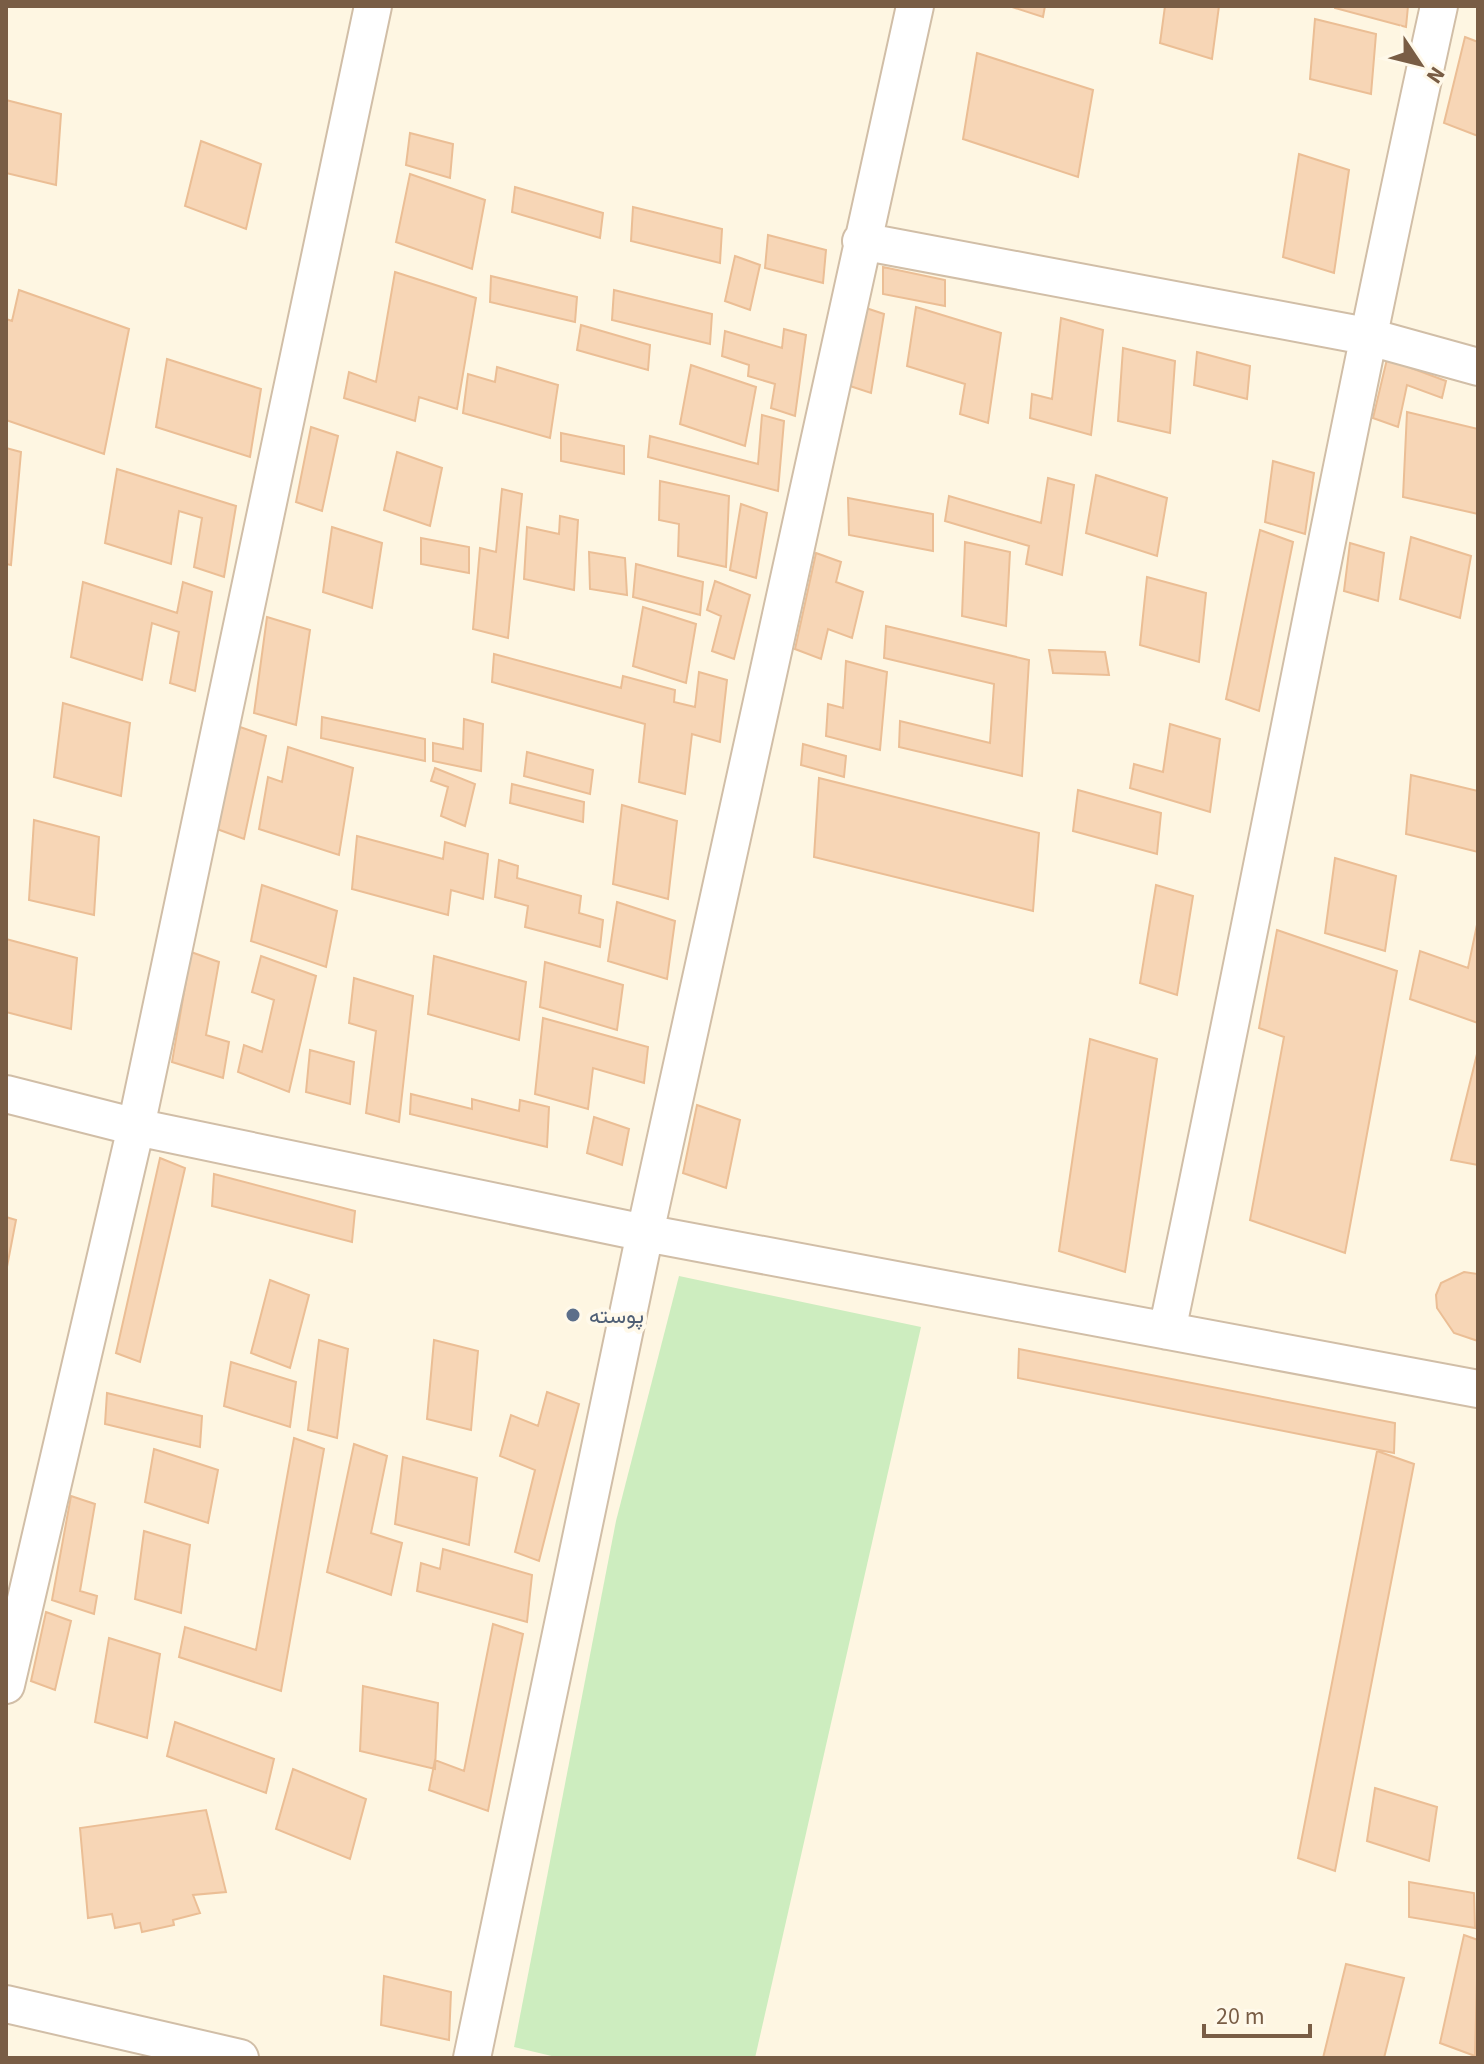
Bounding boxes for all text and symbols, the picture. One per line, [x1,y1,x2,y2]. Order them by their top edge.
north arrow [1380,24,1460,104]
text: N [1418,60,1453,90]
place label: پوسته [589,1300,644,1332]
marker: پوسته [564,1306,582,1324]
scale bar [1204,1988,1310,2038]
text: 20 m [1216,1999,1265,2034]

